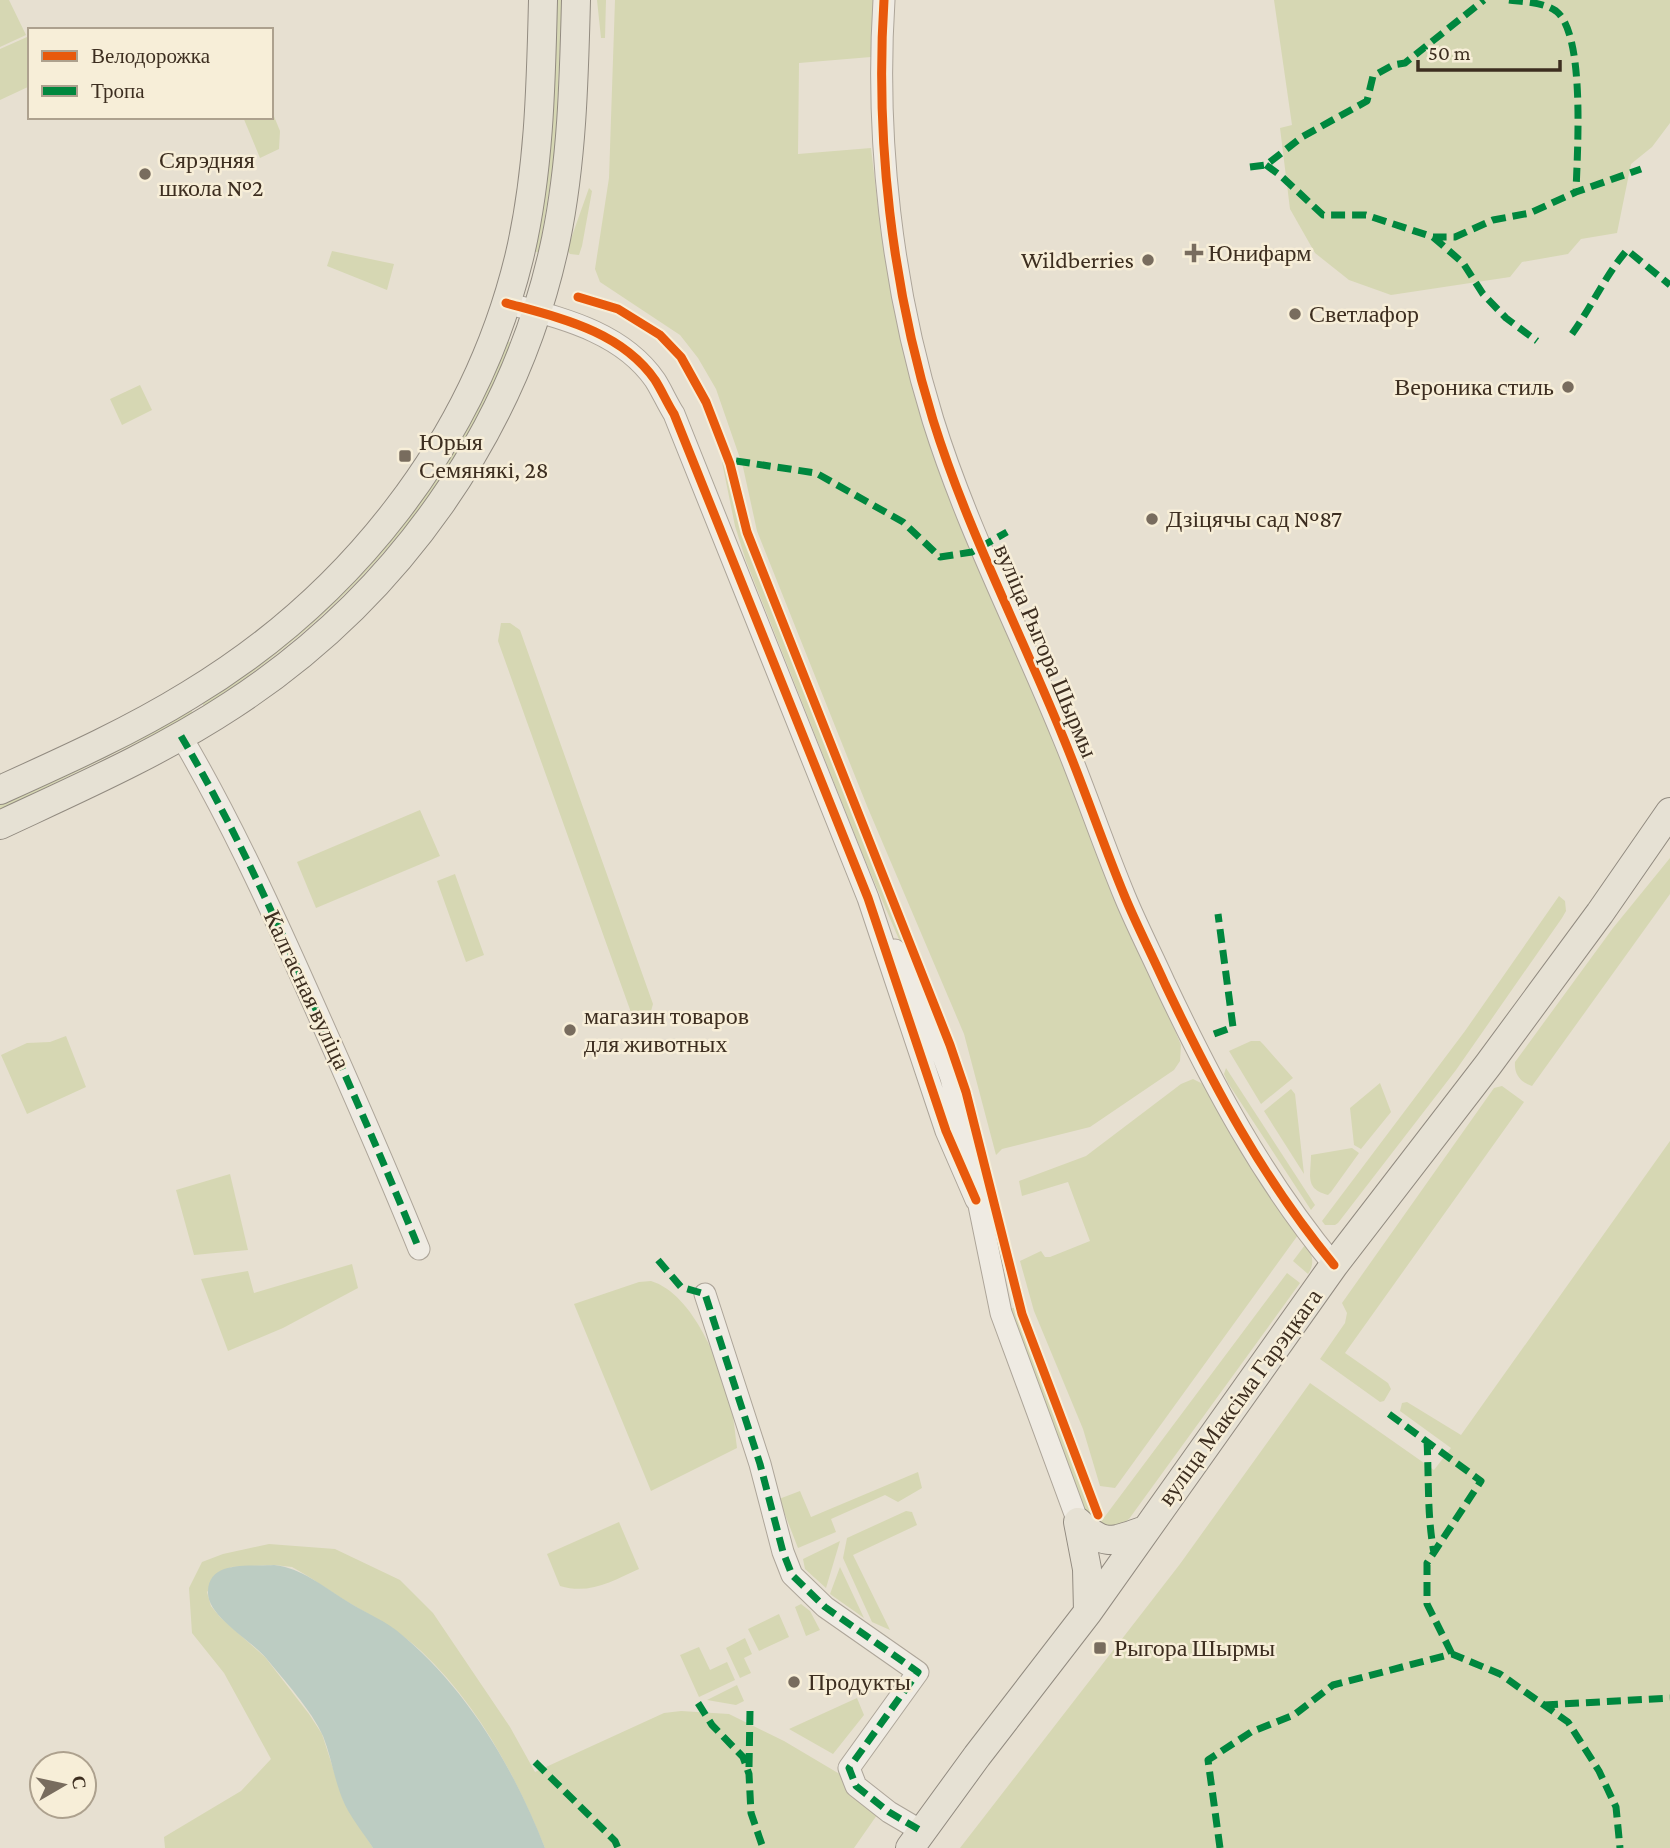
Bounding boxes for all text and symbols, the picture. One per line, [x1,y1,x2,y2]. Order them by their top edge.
legend [28,28,273,119]
scale bar [1418,28,1560,72]
text: 50 m [1428,41,1471,65]
text: Велодорожка [91,44,211,68]
text: Тропа [91,79,145,103]
place label: Сярэдняя школа №2 [159,146,263,201]
marker: Сярэдняя школа №2 [137,166,153,182]
place label: Юнифарм [1208,239,1311,266]
marker: Юнифарм [1186,245,1202,261]
place label: Wildberries [1021,246,1134,273]
marker: Wildberries [1140,252,1156,268]
place label: Светлафор [1309,300,1419,327]
marker: Светлафор [1287,306,1303,322]
place label: Вероника стиль [1394,373,1554,400]
marker: Вероника стиль [1560,379,1576,395]
place label: Юрыя Семянякі, 28 [419,428,549,483]
marker: Юрыя Семянякі, 28 [397,448,413,464]
place label: Дзіцячы сад №87 [1166,505,1342,532]
marker: Дзіцячы сад №87 [1144,511,1160,527]
street label: вуліца Рыгора Шырмы [989,540,1104,762]
street label: Калгасная вуліца [259,906,356,1074]
place label: магазин товаров для животных [584,1002,749,1057]
marker: магазин товаров для животных [562,1022,578,1038]
street label: вуліца Максіма Гарэцкага [1152,1283,1327,1510]
place label: Рыгора Шырмы [1114,1634,1275,1661]
marker: Рыгора Шырмы [1092,1640,1108,1656]
place label: Продукты [808,1668,911,1695]
marker: Продукты [786,1674,802,1690]
north arrow [28,1750,98,1820]
text: С [68,1774,91,1791]

